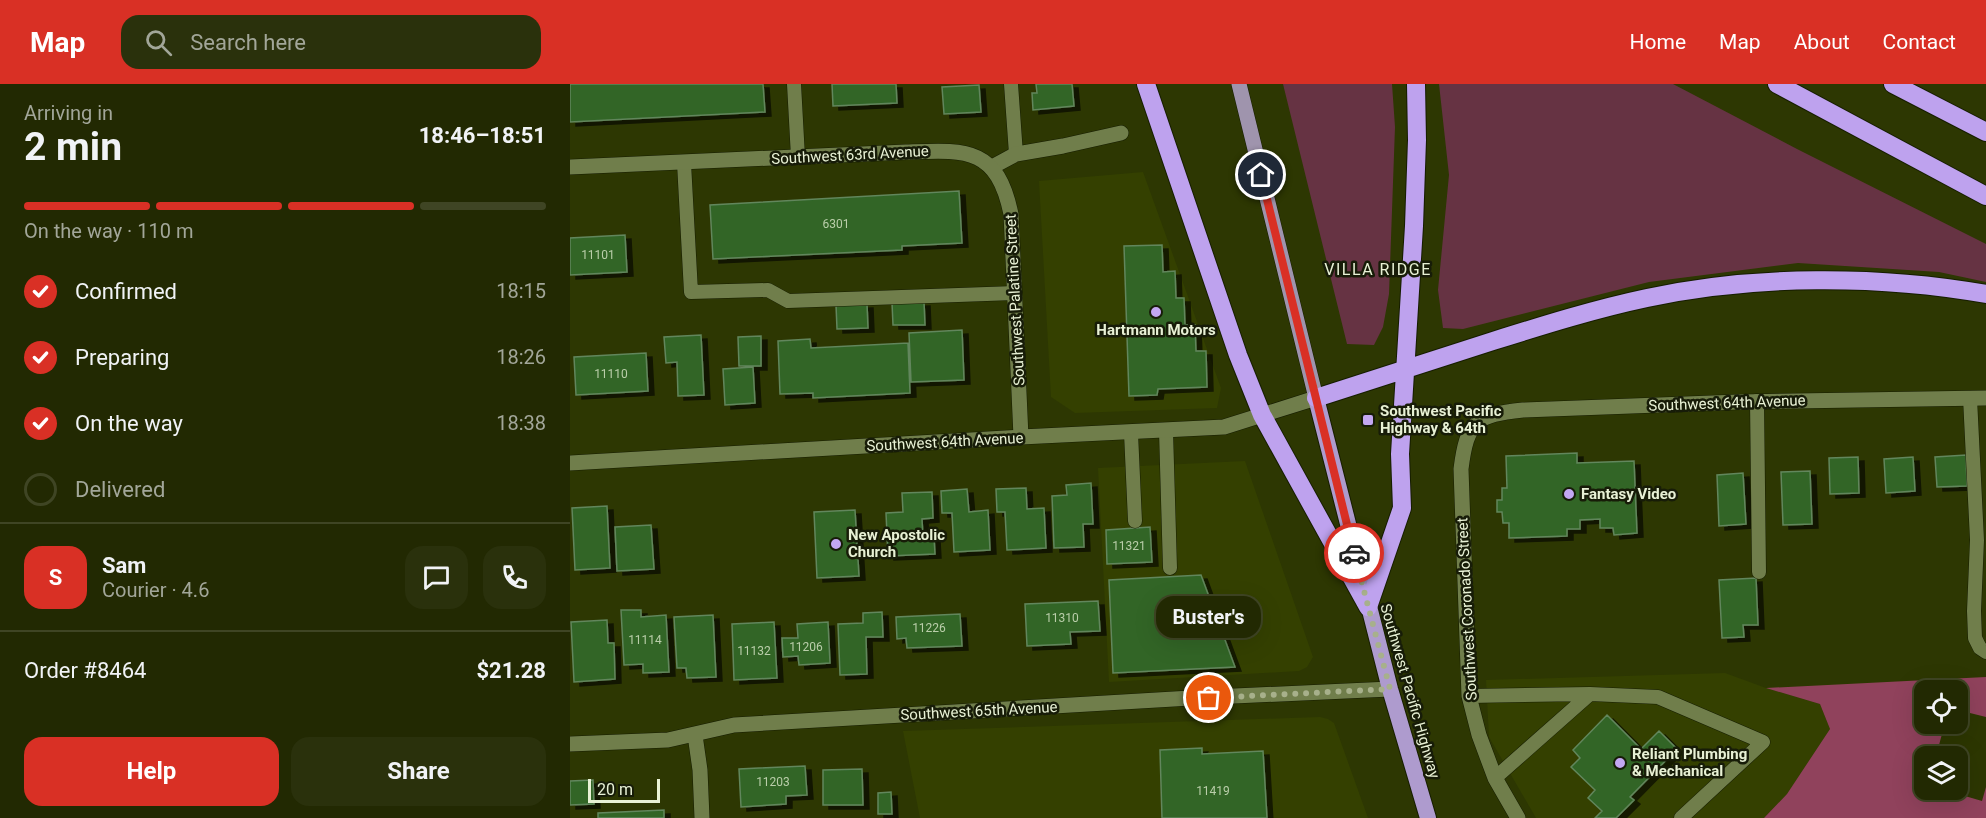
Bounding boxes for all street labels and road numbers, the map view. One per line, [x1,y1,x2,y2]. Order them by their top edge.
street label: Southwest 63rd Avenue [771,142,929,168]
street label: Southwest Palatine Street [1002,214,1028,386]
street label: Southwest 64th Avenue [1648,391,1806,415]
street label: Southwest 64th Avenue [866,429,1024,455]
street label: Southwest Coronado Street [1453,517,1481,701]
street label: Southwest Pacific Highway [1376,602,1444,780]
street label: Southwest 65th Avenue [900,698,1058,724]

